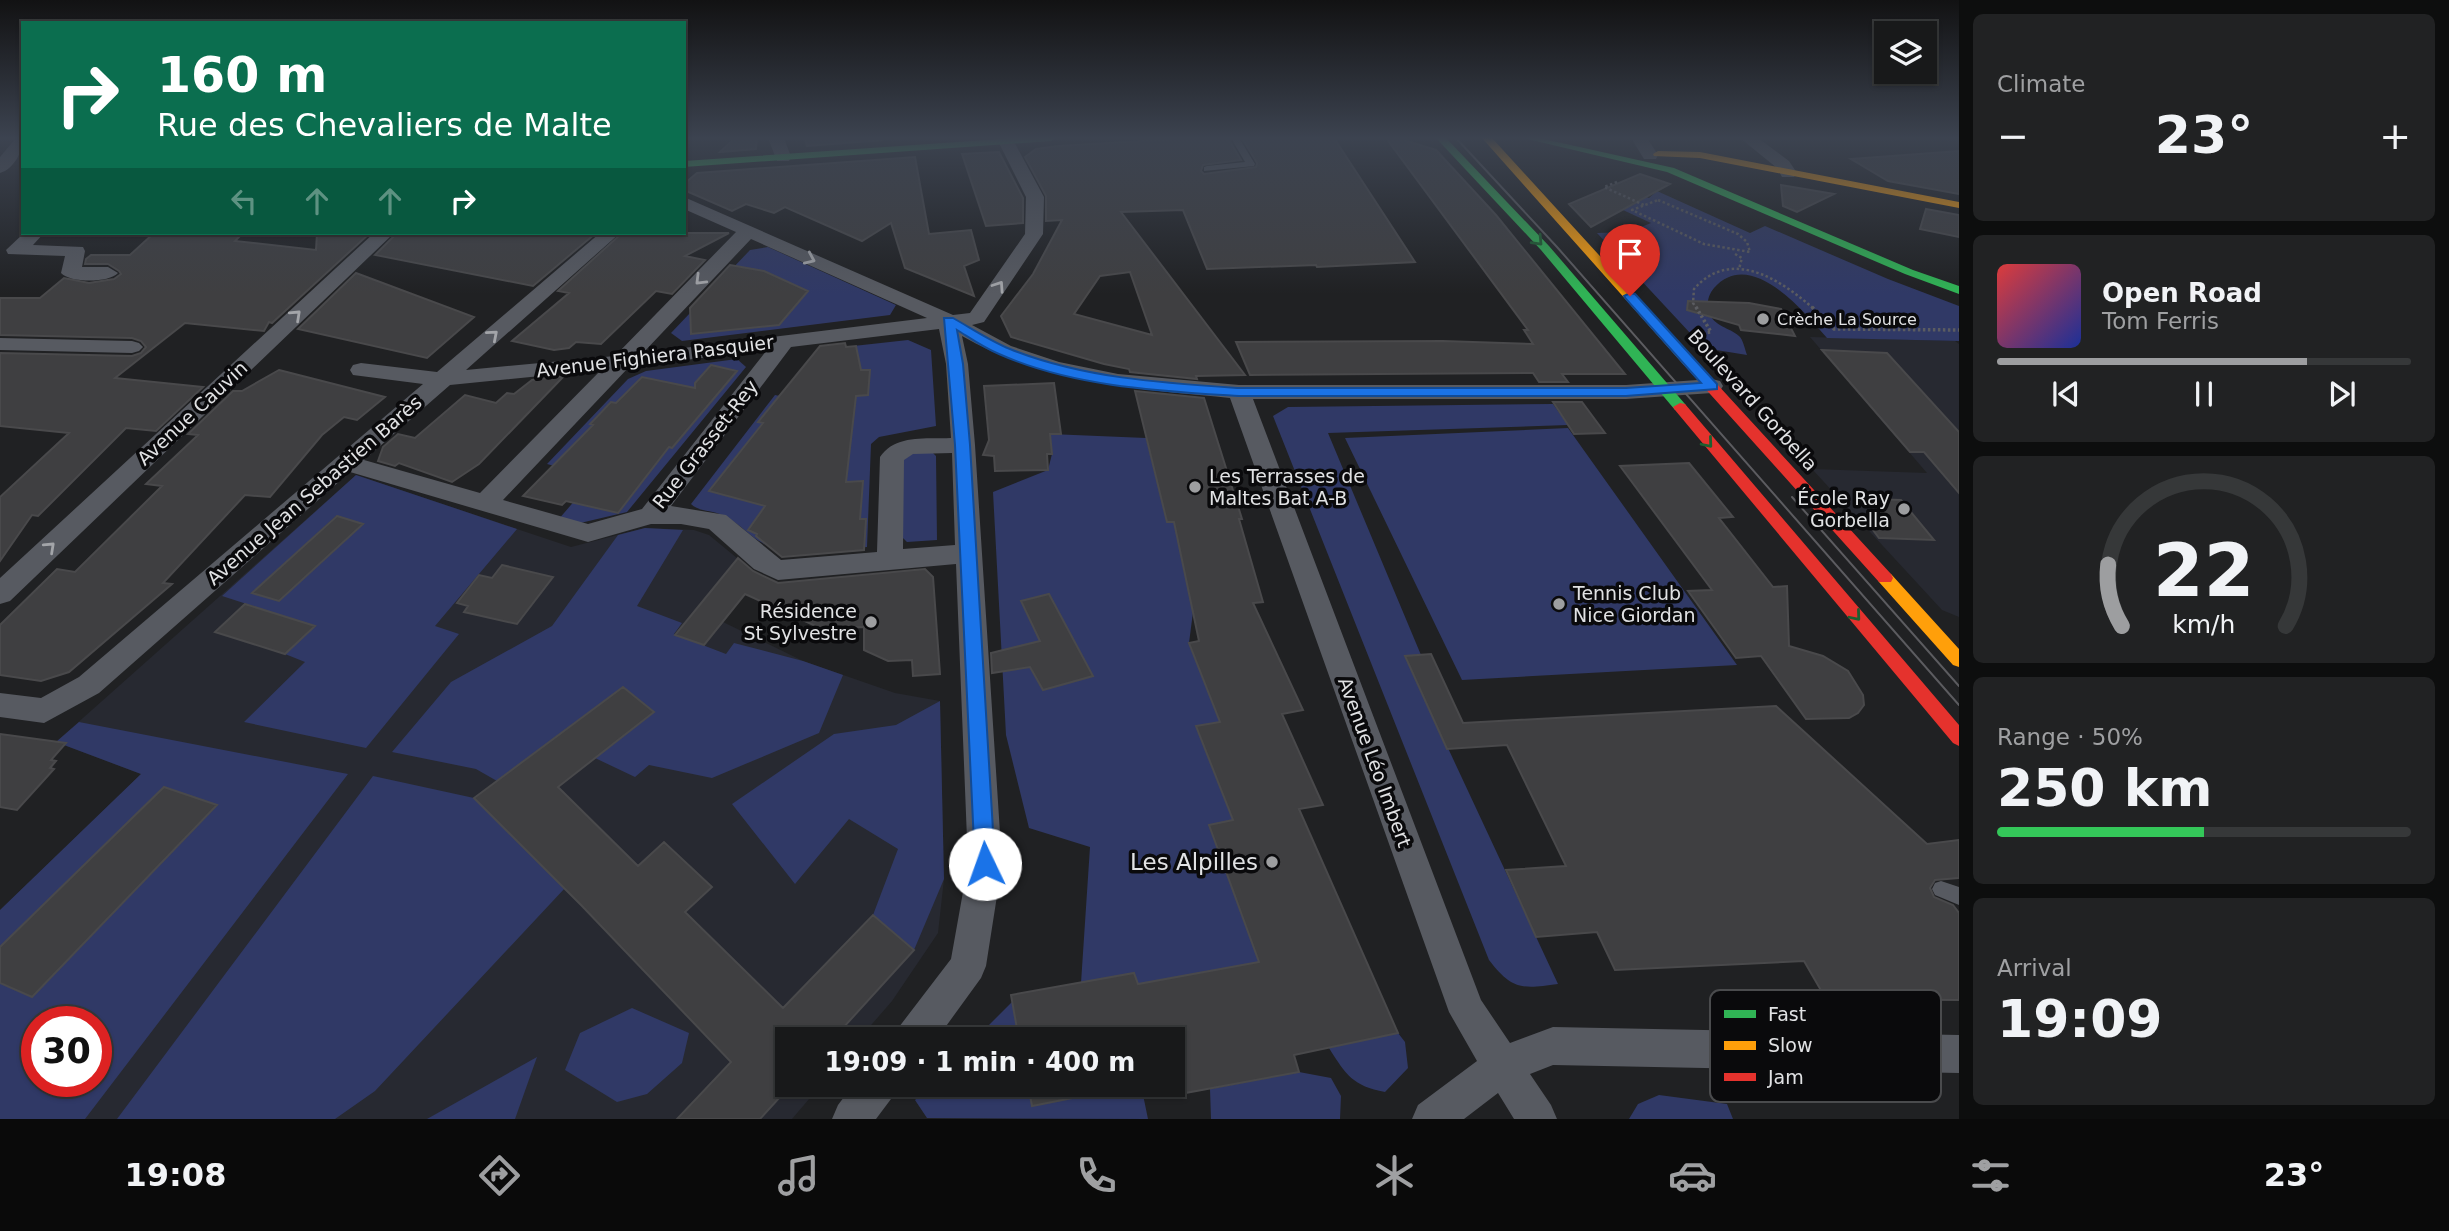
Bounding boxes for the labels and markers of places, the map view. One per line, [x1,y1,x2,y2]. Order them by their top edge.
pin [1600,224,1660,296]
place label: Crèche La Source [1777,310,1917,329]
marker: Crèche La Source [1755,311,1771,327]
place label: Les Terrasses de Maltes Bat A-B [1209,465,1365,509]
marker: Les Terrasses de Maltes Bat A-B [1187,479,1203,495]
place label: École Ray Gorbella [1797,487,1890,531]
marker: École Ray Gorbella [1896,501,1912,517]
place label: Tennis Club Nice Giordan [1572,582,1696,626]
marker: Tennis Club Nice Giordan [1551,596,1567,612]
place label: Résidence St Sylvestre [744,600,857,644]
marker: Résidence St Sylvestre [863,614,879,630]
place label: Les Alpilles [1130,849,1258,875]
marker: Les Alpilles [1264,854,1280,870]

